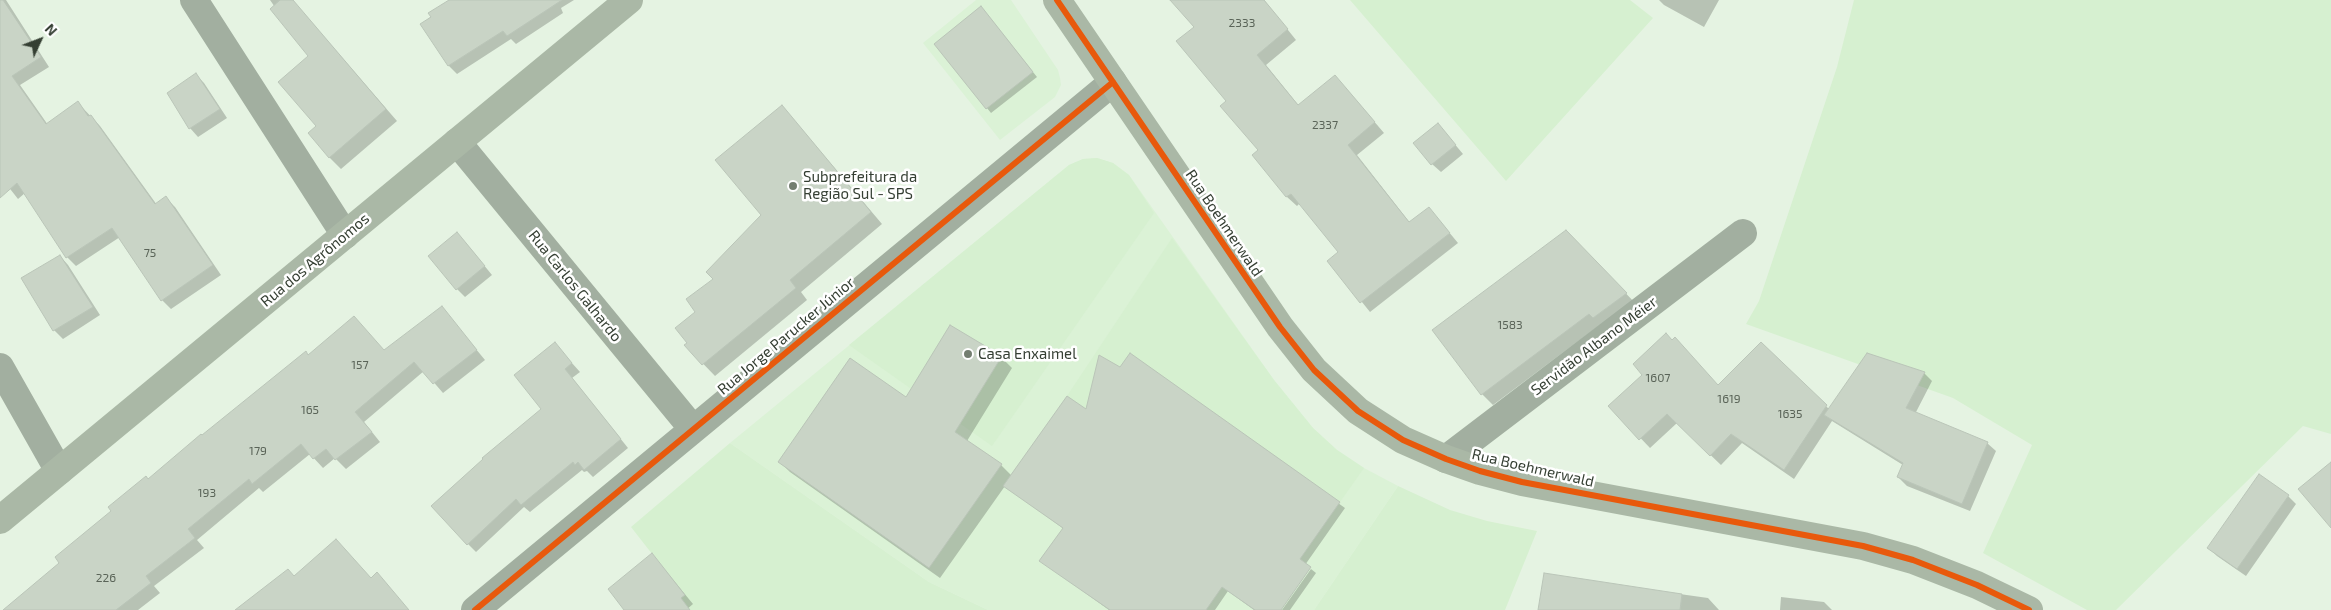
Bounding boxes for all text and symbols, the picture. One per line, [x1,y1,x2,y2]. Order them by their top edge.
north arrow [15,15,65,65]
house number: 2333 [1229,16,1255,30]
text: N [42,20,61,39]
house number: 2337 [1312,118,1338,132]
street label: Rua Boehmerwald [1182,166,1266,280]
place label: Subprefeitura da Região Sul - SPS [803,168,917,203]
marker: Subprefeitura da Região Sul - SPS [787,180,799,192]
street label: Rua dos Agrônomos [257,209,373,311]
street label: Rua Carlos Galhardo [525,227,625,345]
house number: 75 [144,246,156,260]
street label: Rua Jorge Parucker Júnior [714,273,858,399]
street label: Servidão Albano Méier [1527,293,1661,399]
house number: 1583 [1497,318,1523,332]
place label: Casa Enxaimel [978,345,1077,363]
marker: Casa Enxaimel [962,348,974,360]
house number: 157 [351,358,369,372]
house number: 1607 [1645,371,1671,385]
house number: 1619 [1717,392,1741,406]
house number: 165 [301,403,319,417]
house number: 1635 [1778,407,1802,421]
house number: 179 [249,444,267,458]
street label: Rua Boehmerwald [1470,445,1596,491]
house number: 193 [198,486,216,500]
house number: 226 [96,571,116,585]

